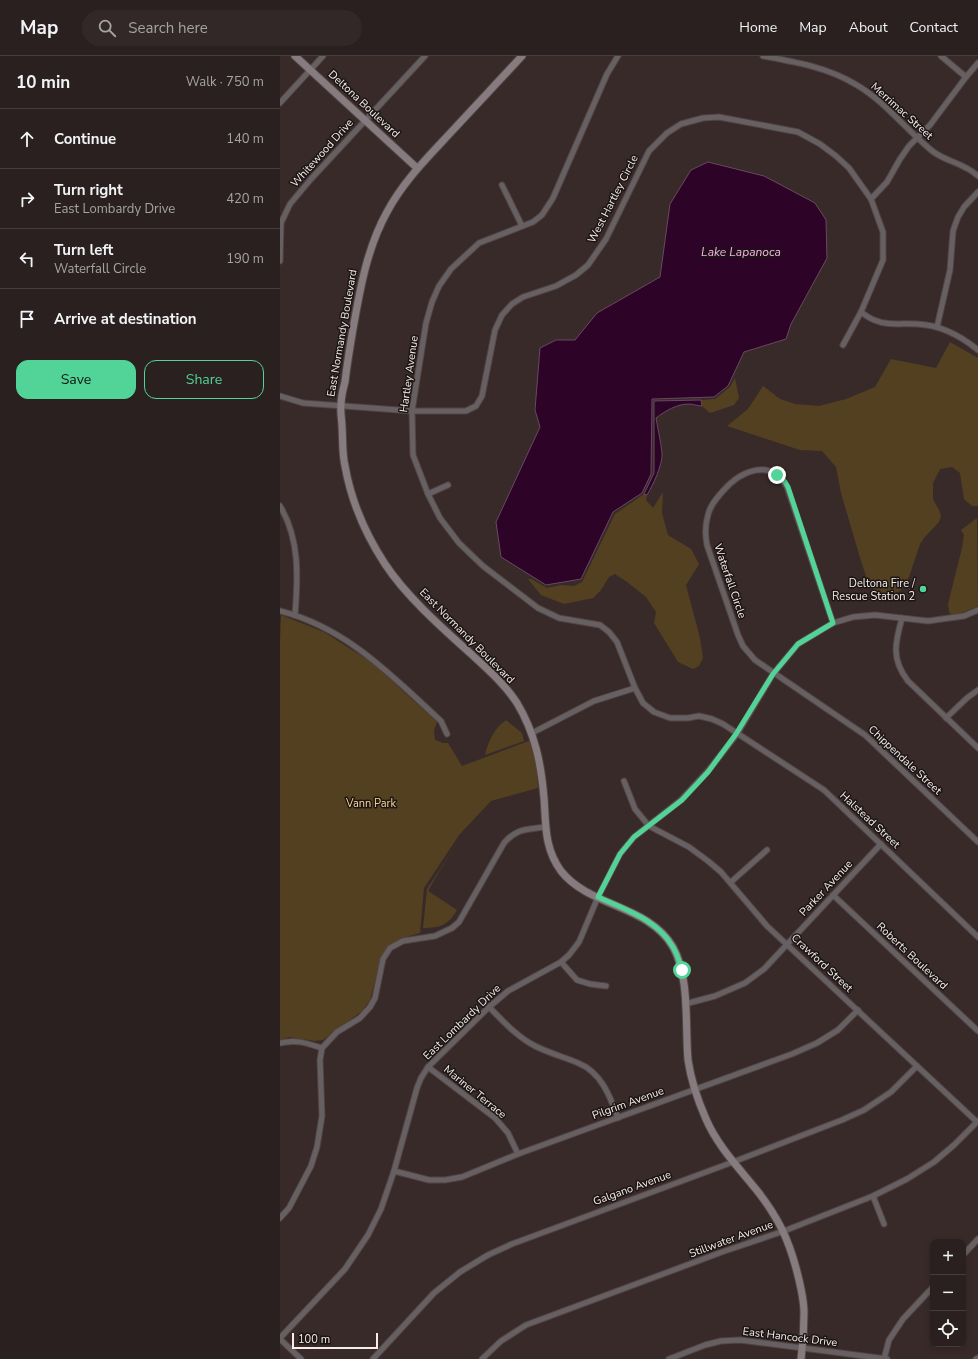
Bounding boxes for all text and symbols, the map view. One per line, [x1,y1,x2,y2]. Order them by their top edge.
search box [82,10,362,46]
text: Map [20,15,58,41]
icon: search [96,17,118,39]
text: Search here [128,18,208,38]
text: Home [739,18,777,37]
text: Map [799,18,827,37]
text: About [849,18,888,37]
text: Contact [910,18,958,37]
street label: Deltona Boulevard [325,67,403,141]
text: 10 min [16,71,70,94]
text: Walk · 750 m [186,73,264,91]
street label: Merrimac Street [868,79,936,143]
street label: Whitewood Drive [287,115,357,190]
icon: ahead [16,128,38,150]
text: Continue [54,129,116,149]
text: 140 m [226,130,264,148]
street label: West Hartley Circle [584,152,642,246]
text: Turn right [54,180,123,200]
icon: right [16,188,38,210]
text: 420 m [226,190,264,208]
text: East Lombardy Drive [54,200,175,218]
text: Turn left [54,240,113,260]
water label: Lake Lapanoca [701,244,781,260]
icon: left [16,248,38,270]
text: 190 m [226,250,264,268]
text: Waterfall Circle [54,260,146,278]
street label: East Normandy Boulevard [323,268,361,398]
icon: arrive [16,308,38,330]
text: Arrive at destination [54,309,197,329]
street label: Hartley Avenue [396,335,422,413]
button: Save [16,360,136,399]
button: Share [144,360,264,399]
route end [768,466,786,484]
street label: Waterfall Circle [710,542,750,620]
place label: Deltona Fire / Rescue Station 2 [832,576,916,604]
marker: Deltona Fire / Rescue Station 2 [918,584,928,594]
street label: East Normandy Boulevard [416,585,518,687]
street label: Chippendale Street [865,722,945,798]
street label: Halstead Street [837,788,904,852]
park label: Vann Park [345,796,397,811]
street label: Parker Avenue [796,856,856,919]
street label: Roberts Boulevard [873,919,951,993]
street label: Crawford Street [788,931,856,996]
route start [673,961,691,979]
street label: East Lombardy Drive [420,981,504,1063]
street label: Mariner Terrace [440,1062,510,1122]
street label: Pilgrim Avenue [590,1083,666,1123]
street label: Galgano Avenue [591,1167,673,1209]
street label: Stillwater Avenue [687,1217,775,1261]
map controls [930,1239,966,1347]
button: + [930,1239,966,1275]
button: − [930,1275,966,1311]
button: locate [930,1311,966,1347]
street label: East Hancock Drive [742,1324,838,1350]
scale bar [292,1331,378,1350]
text: 100 m [298,1332,330,1347]

